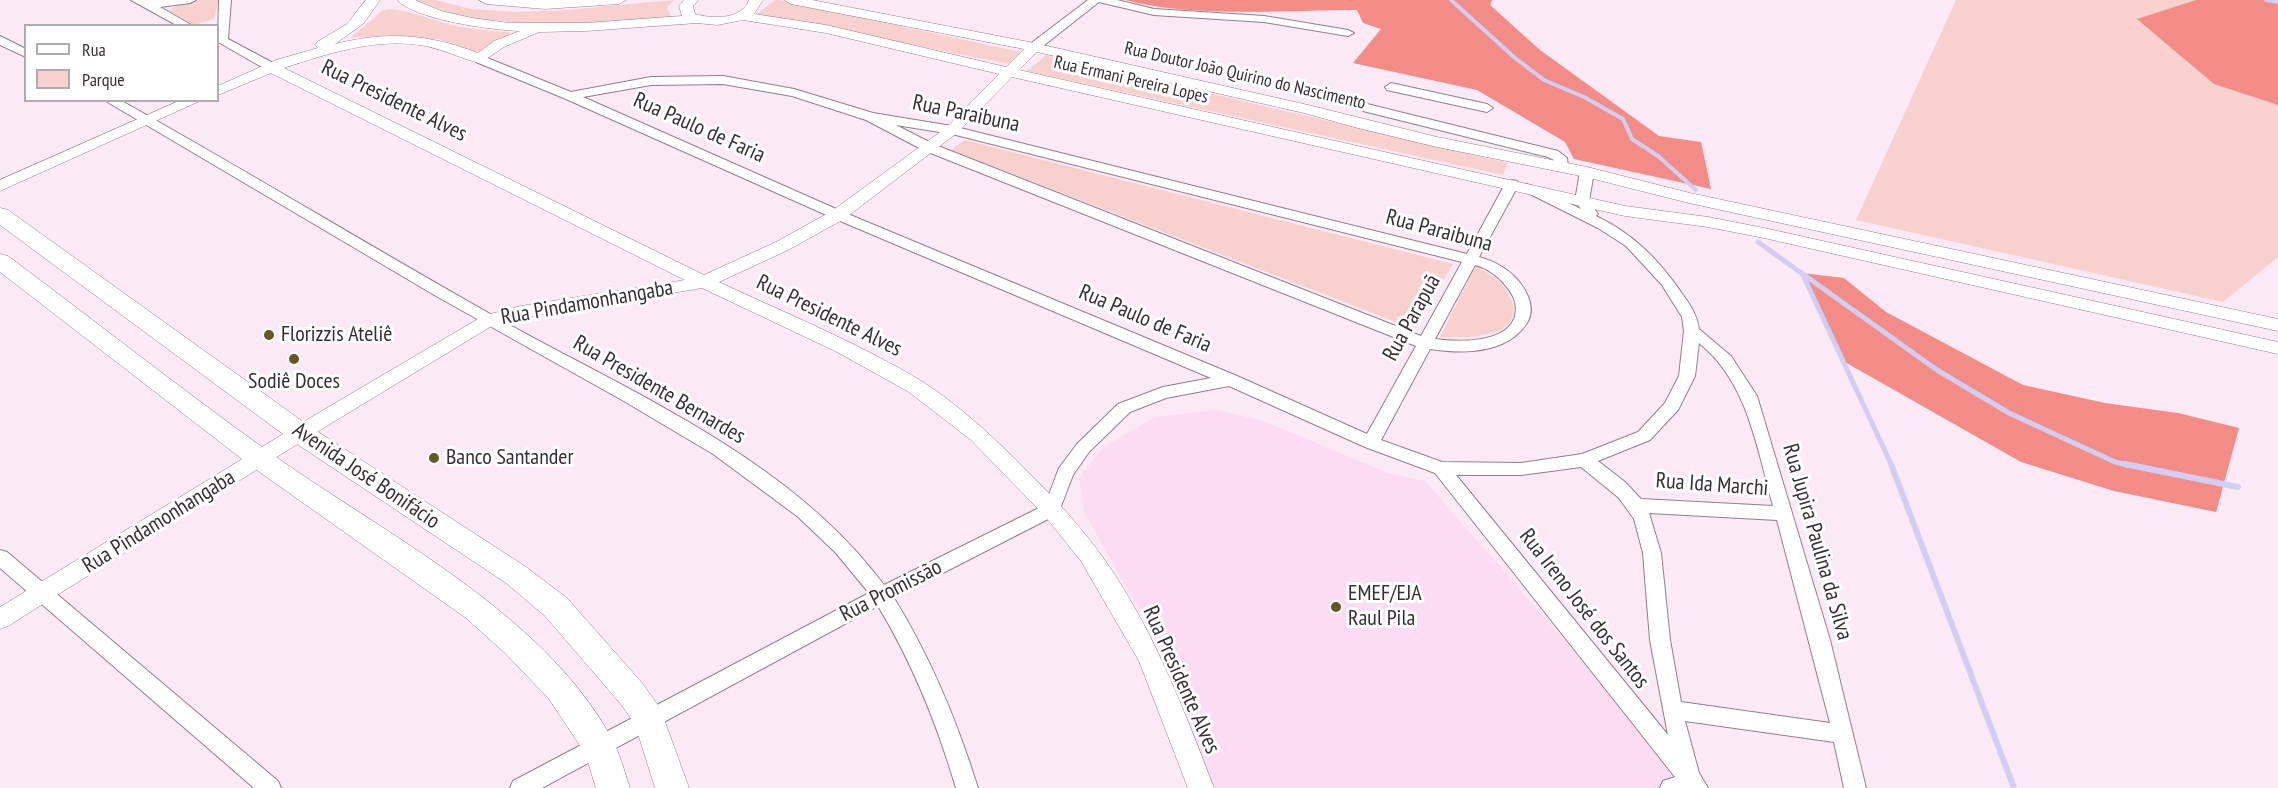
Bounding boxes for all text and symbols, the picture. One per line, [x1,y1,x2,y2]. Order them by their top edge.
legend [24,24,219,102]
text: Rua [82,38,106,61]
street label: Rua Doutor João Quirino do Nascimento [1122,38,1368,114]
street label: Rua Ermani Pereira Lopes [1052,52,1210,108]
street label: Rua Presidente Alves [317,54,471,148]
text: Parque [82,68,125,91]
street label: Rua Paulo de Faria [629,87,769,169]
street label: Rua Paraibuna [910,90,1022,138]
street label: Rua Paraibuna [1383,204,1495,258]
street label: Rua Presidente Alves [752,269,906,363]
street label: Rua Parapuã [1378,270,1446,366]
street label: Rua Pindamonhangaba [499,275,675,331]
street label: Rua Paulo de Faria [1075,279,1215,359]
place label: Florizzis Ateliê [281,322,392,348]
marker: Florizzis Ateliê [262,328,276,342]
street label: Rua Presidente Bernardes [568,330,750,450]
marker: Sodiê Doces [287,352,301,366]
place label: Sodiê Doces [248,369,340,395]
street label: Avenida José Bonifácio [287,417,445,535]
street label: Rua Jupira Paulina da Silva [1776,441,1858,643]
place label: Banco Santander [446,445,573,471]
marker: Banco Santander [427,451,441,465]
street label: Rua Pindamonhangaba [78,465,240,579]
street label: Rua Ida Marchi [1655,468,1769,502]
street label: Rua Ireno José dos Santos [1513,524,1655,694]
street label: Rua Promissão [836,554,946,628]
place label: EMEF/EJA Raul Pila [1348,581,1422,632]
marker: EMEF/EJA Raul Pila [1329,600,1343,614]
street label: Rua Presidente Alves [1137,602,1225,758]

